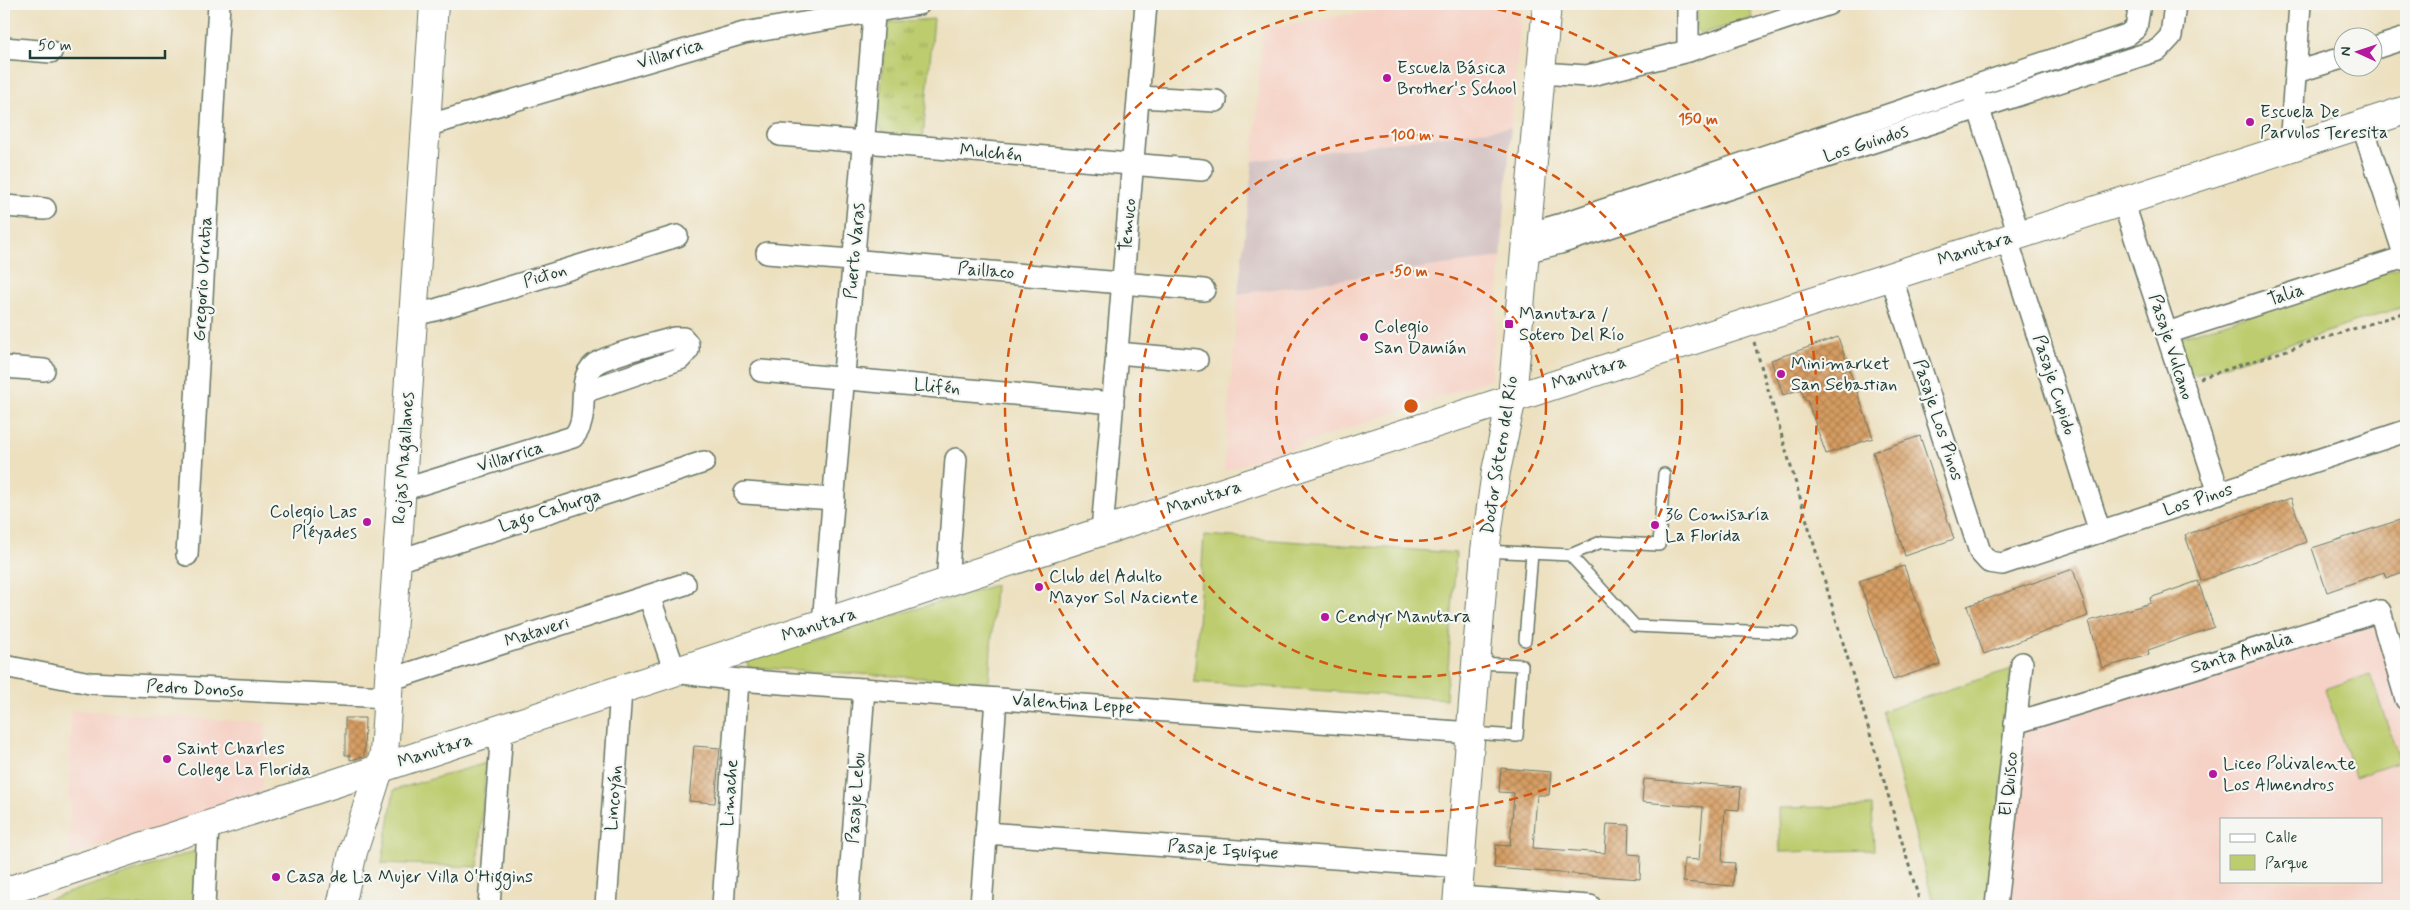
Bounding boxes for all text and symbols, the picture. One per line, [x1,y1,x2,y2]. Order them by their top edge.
scale bar [30,28,165,60]
north arrow [2332,28,2382,78]
street label: Villarrica [634,33,706,75]
text: 50 m [38,36,72,56]
text: N [2337,46,2355,57]
place label: Escuela Básica Brother's School [1397,56,1517,101]
marker: Escuela Básica Brother's School [1381,72,1393,84]
place label: Escuela De Parvulos Teresita [2260,100,2388,145]
text: 150 m [1678,110,1718,130]
marker: Escuela De Parvulos Teresita [2244,116,2256,128]
street label: Los Guindos [1820,119,1912,169]
text: 100 m [1391,126,1431,146]
street label: Mulchén [959,138,1023,168]
street label: Temuco [1114,197,1142,253]
street label: Puerto Varas [839,202,871,300]
street label: Gregorio Urrutia [188,216,219,342]
street label: Manutara [1935,226,2015,272]
street label: Paillaco [957,257,1015,285]
street label: Picton [520,258,570,294]
text: 50 m [1394,262,1428,282]
street label: Talia [2265,278,2307,312]
street label: Pasaje Vulcano [2143,291,2199,403]
place label: Manutara / Sotero Del Río [1519,302,1624,347]
place label: Colegio San Damián [1374,315,1466,360]
marker: Manutara / Sotero Del Río [1503,318,1515,330]
marker: Colegio San Damián [1358,331,1370,343]
street label: Pasaje Cupido [2027,332,2081,438]
street label: Manutara [1549,350,1629,396]
place label: Minimarket San Sebastian [1791,352,1897,397]
street label: Pasaje Los Pinos [1907,356,1969,484]
marker: Minimarket San Sebastian [1775,368,1787,380]
street label: Llifén [913,373,961,401]
street label: Doctor Sótero del Río [1476,374,1524,536]
street label: Rojas Magallanes [387,391,423,525]
centre of rings [1402,397,1420,415]
street label: Villarrica [474,436,546,478]
street label: Manutara [1164,475,1244,521]
street label: Los Pinos [2160,478,2236,522]
street label: Lago Caburga [496,483,605,541]
place label: Colegio Las Pléyades [270,500,357,545]
place label: 36 Comisaría La Florida [1665,503,1770,548]
marker: Colegio Las Pléyades [361,516,373,528]
marker: 36 Comisaría La Florida [1649,519,1661,531]
place label: Club del Adulto Mayor Sol Naciente [1049,565,1199,610]
marker: Club del Adulto Mayor Sol Naciente [1033,581,1045,593]
street label: Manutara [779,602,859,648]
place label: Cendyr Manutara [1335,605,1471,629]
street label: Mataveri [502,610,572,654]
marker: Cendyr Manutara [1319,611,1331,623]
street label: Santa Amalia [2188,626,2296,680]
street label: Pedro Donoso [146,674,244,704]
street label: Valentina Leppe [1011,688,1135,720]
street label: Manutara [395,728,475,774]
place label: Saint Charles College La Florida [177,737,311,782]
street label: El Quisco [1994,750,2024,818]
street label: Pasaje Lebu [841,752,871,844]
place label: Liceo Polivalente Los Almendros [2223,752,2356,797]
marker: Saint Charles College La Florida [161,753,173,765]
street label: Limache [716,758,744,828]
street label: Lincoyán [600,764,628,832]
marker: Liceo Polivalente Los Almendros [2207,768,2219,780]
legend [2220,818,2382,882]
text: Calle [2265,828,2297,848]
street label: Pasaje Iquique [1167,834,1279,866]
text: Parque [2265,854,2308,874]
place label: Casa de La Mujer Villa O'Higgins [286,865,533,891]
marker: Casa de La Mujer Villa O'Higgins [270,871,282,883]

